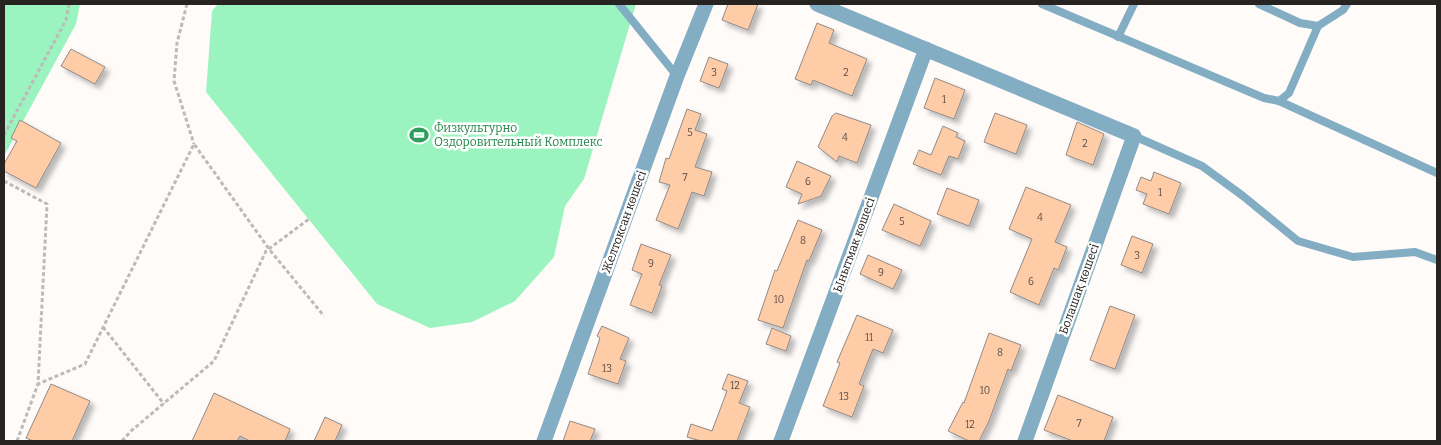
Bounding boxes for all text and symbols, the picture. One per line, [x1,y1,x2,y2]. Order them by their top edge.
house number: 3 [711,67,717,79]
house number: 2 [843,67,849,79]
house number: 1 [942,94,946,106]
place label: Физкультурно Оздоровительный Комплекс [434,121,603,149]
sports icon: Физкультурно Оздоровительный Комплекс [408,124,430,146]
house number: 5 [687,127,693,139]
house number: 4 [842,132,848,144]
house number: 2 [1082,138,1088,150]
street label: Желтоксан көшесі [599,169,649,275]
house number: 7 [682,172,688,184]
house number: 6 [805,176,811,188]
house number: 1 [1158,187,1162,199]
street label: Ынытмак көшесі [830,195,878,294]
house number: 4 [1037,212,1043,224]
house number: 5 [899,216,905,228]
house number: 8 [800,235,806,247]
street label: Болашақ көшесі [1056,241,1102,336]
house number: 3 [1134,250,1140,262]
house number: 9 [648,258,654,270]
house number: 9 [878,267,884,279]
house number: 6 [1028,276,1034,288]
house number: 10 [774,294,784,306]
house number: 11 [865,332,873,344]
house number: 8 [997,347,1003,359]
house number: 13 [602,363,612,375]
house number: 12 [730,380,740,392]
house number: 10 [980,385,990,397]
house number: 13 [839,391,849,403]
house number: 7 [1076,418,1082,430]
house number: 12 [965,419,975,431]

